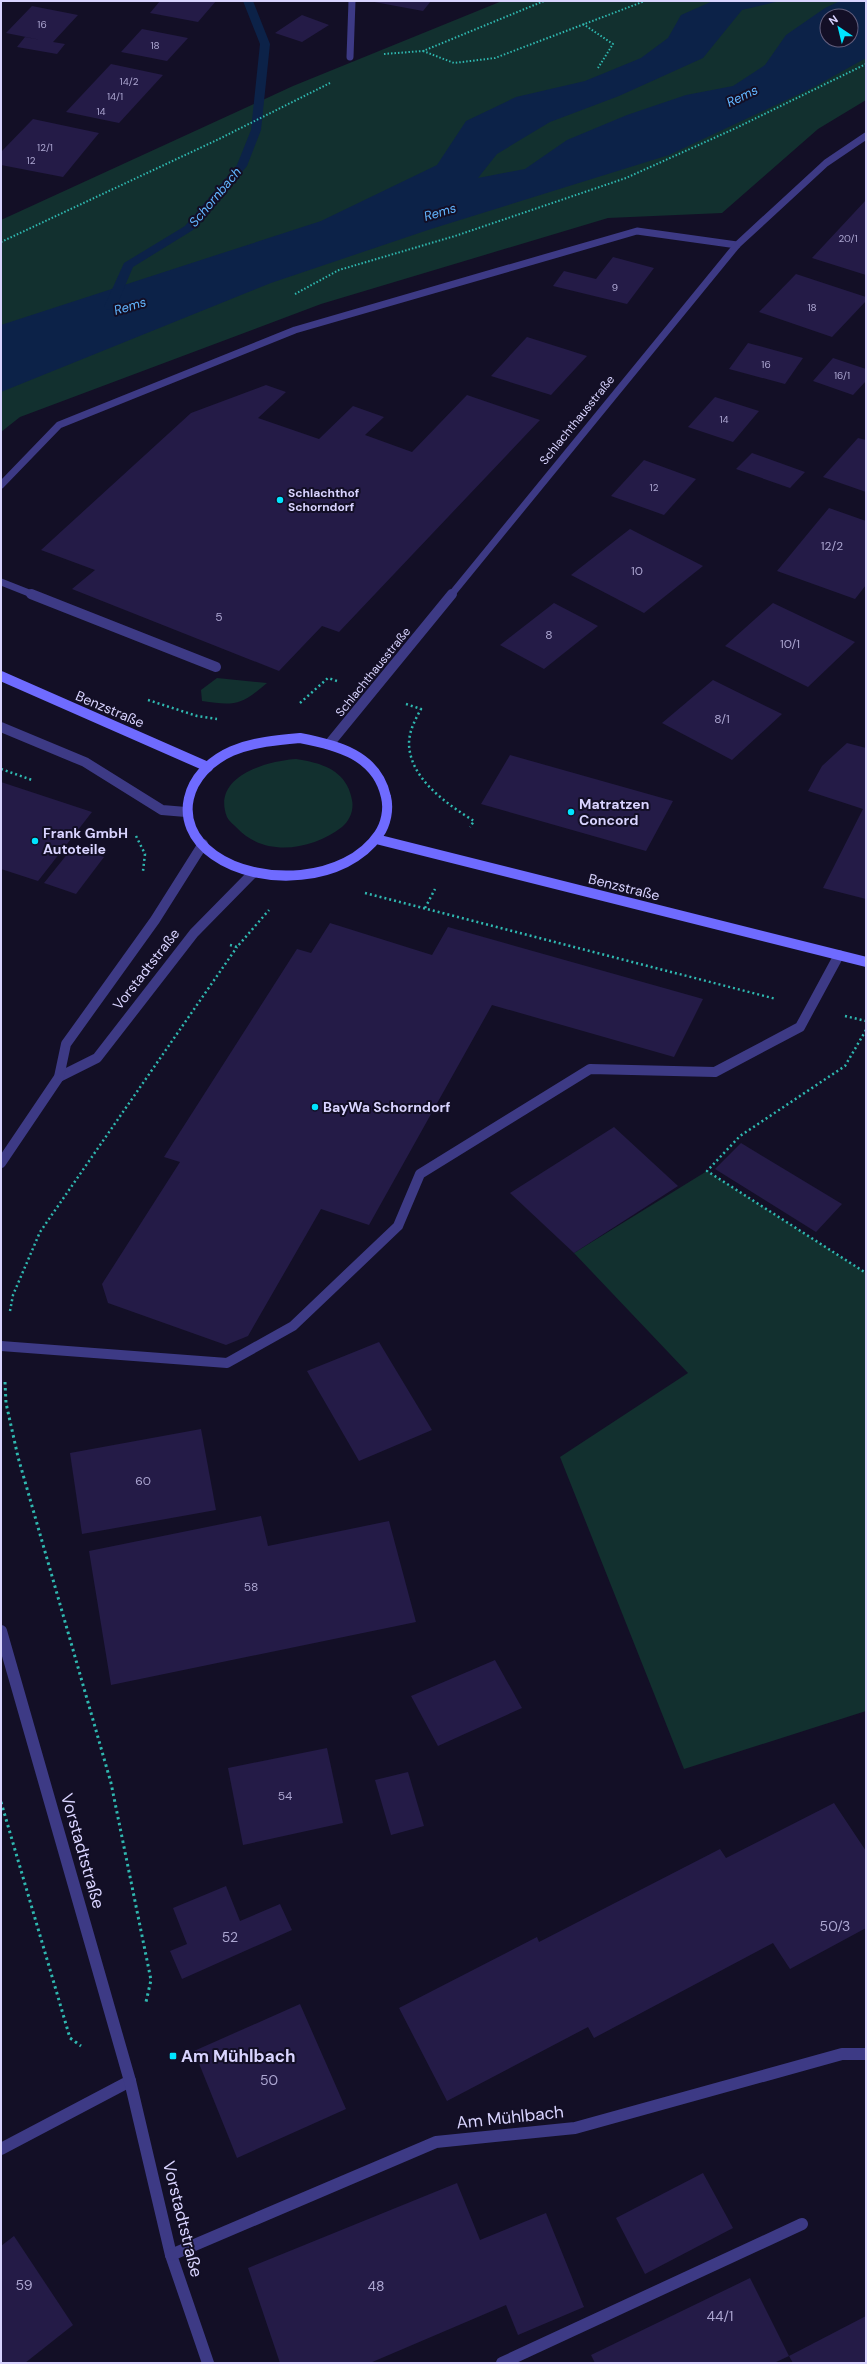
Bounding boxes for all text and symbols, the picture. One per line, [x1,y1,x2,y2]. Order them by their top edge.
north arrow [819,8,859,48]
text: N [826,12,841,28]
house number: 16 [37,18,47,31]
house number: 18 [150,39,160,52]
house number: 14/2 [120,75,139,88]
water label: Rems [723,81,761,111]
house number: 14/1 [107,90,123,103]
house number: 14 [96,105,106,118]
house number: 12/1 [37,141,53,154]
house number: 12 [27,154,36,167]
water label: Schornbach [185,164,245,230]
water label: Rems [422,199,458,225]
house number: 20/1 [838,232,858,245]
house number: 9 [612,281,618,294]
water label: Rems [112,293,148,319]
house number: 18 [807,301,817,314]
house number: 16 [761,358,771,371]
house number: 16/1 [834,369,850,382]
street label: Schlachthausstraße [536,372,618,468]
house number: 14 [719,413,729,426]
house number: 12 [650,481,659,494]
place label: Schlachthof Schorndorf [288,485,359,515]
marker: Schlachthof Schorndorf [275,495,285,505]
house number: 12/2 [821,538,843,554]
house number: 10 [631,563,643,579]
house number: 5 [215,609,223,625]
street label: Schlachthausstraße [332,624,414,720]
house number: 8 [545,627,553,643]
house number: 10/1 [780,636,800,652]
street label: Benzstraße [73,686,147,732]
house number: 8/1 [714,711,730,727]
place label: Matratzen Concord [579,795,649,829]
marker: Matratzen Concord [566,807,576,817]
place label: Frank GmbH Autoteile [43,824,128,858]
marker: Frank GmbH Autoteile [30,836,40,846]
street label: Benzstraße [586,869,662,905]
street label: Vorstadtstraße [109,925,183,1013]
place label: BayWa Schorndorf [323,1098,450,1116]
marker: BayWa Schorndorf [310,1102,320,1112]
house number: 60 [135,1473,151,1489]
house number: 58 [244,1579,258,1595]
house number: 54 [278,1788,292,1804]
street label: Vorstadtstraße [56,1791,110,1911]
house number: 50/3 [820,1917,850,1935]
house number: 52 [222,1928,238,1946]
place label: Am Mühlbach [181,2045,296,2067]
marker: Am Mühlbach [168,2051,178,2061]
house number: 50 [260,2071,278,2089]
street label: Am Mühlbach [455,2100,565,2134]
street label: Vorstadtstraße [158,2159,208,2279]
house number: 59 [16,2276,33,2294]
house number: 48 [367,2277,385,2295]
house number: 44/1 [707,2307,733,2325]

